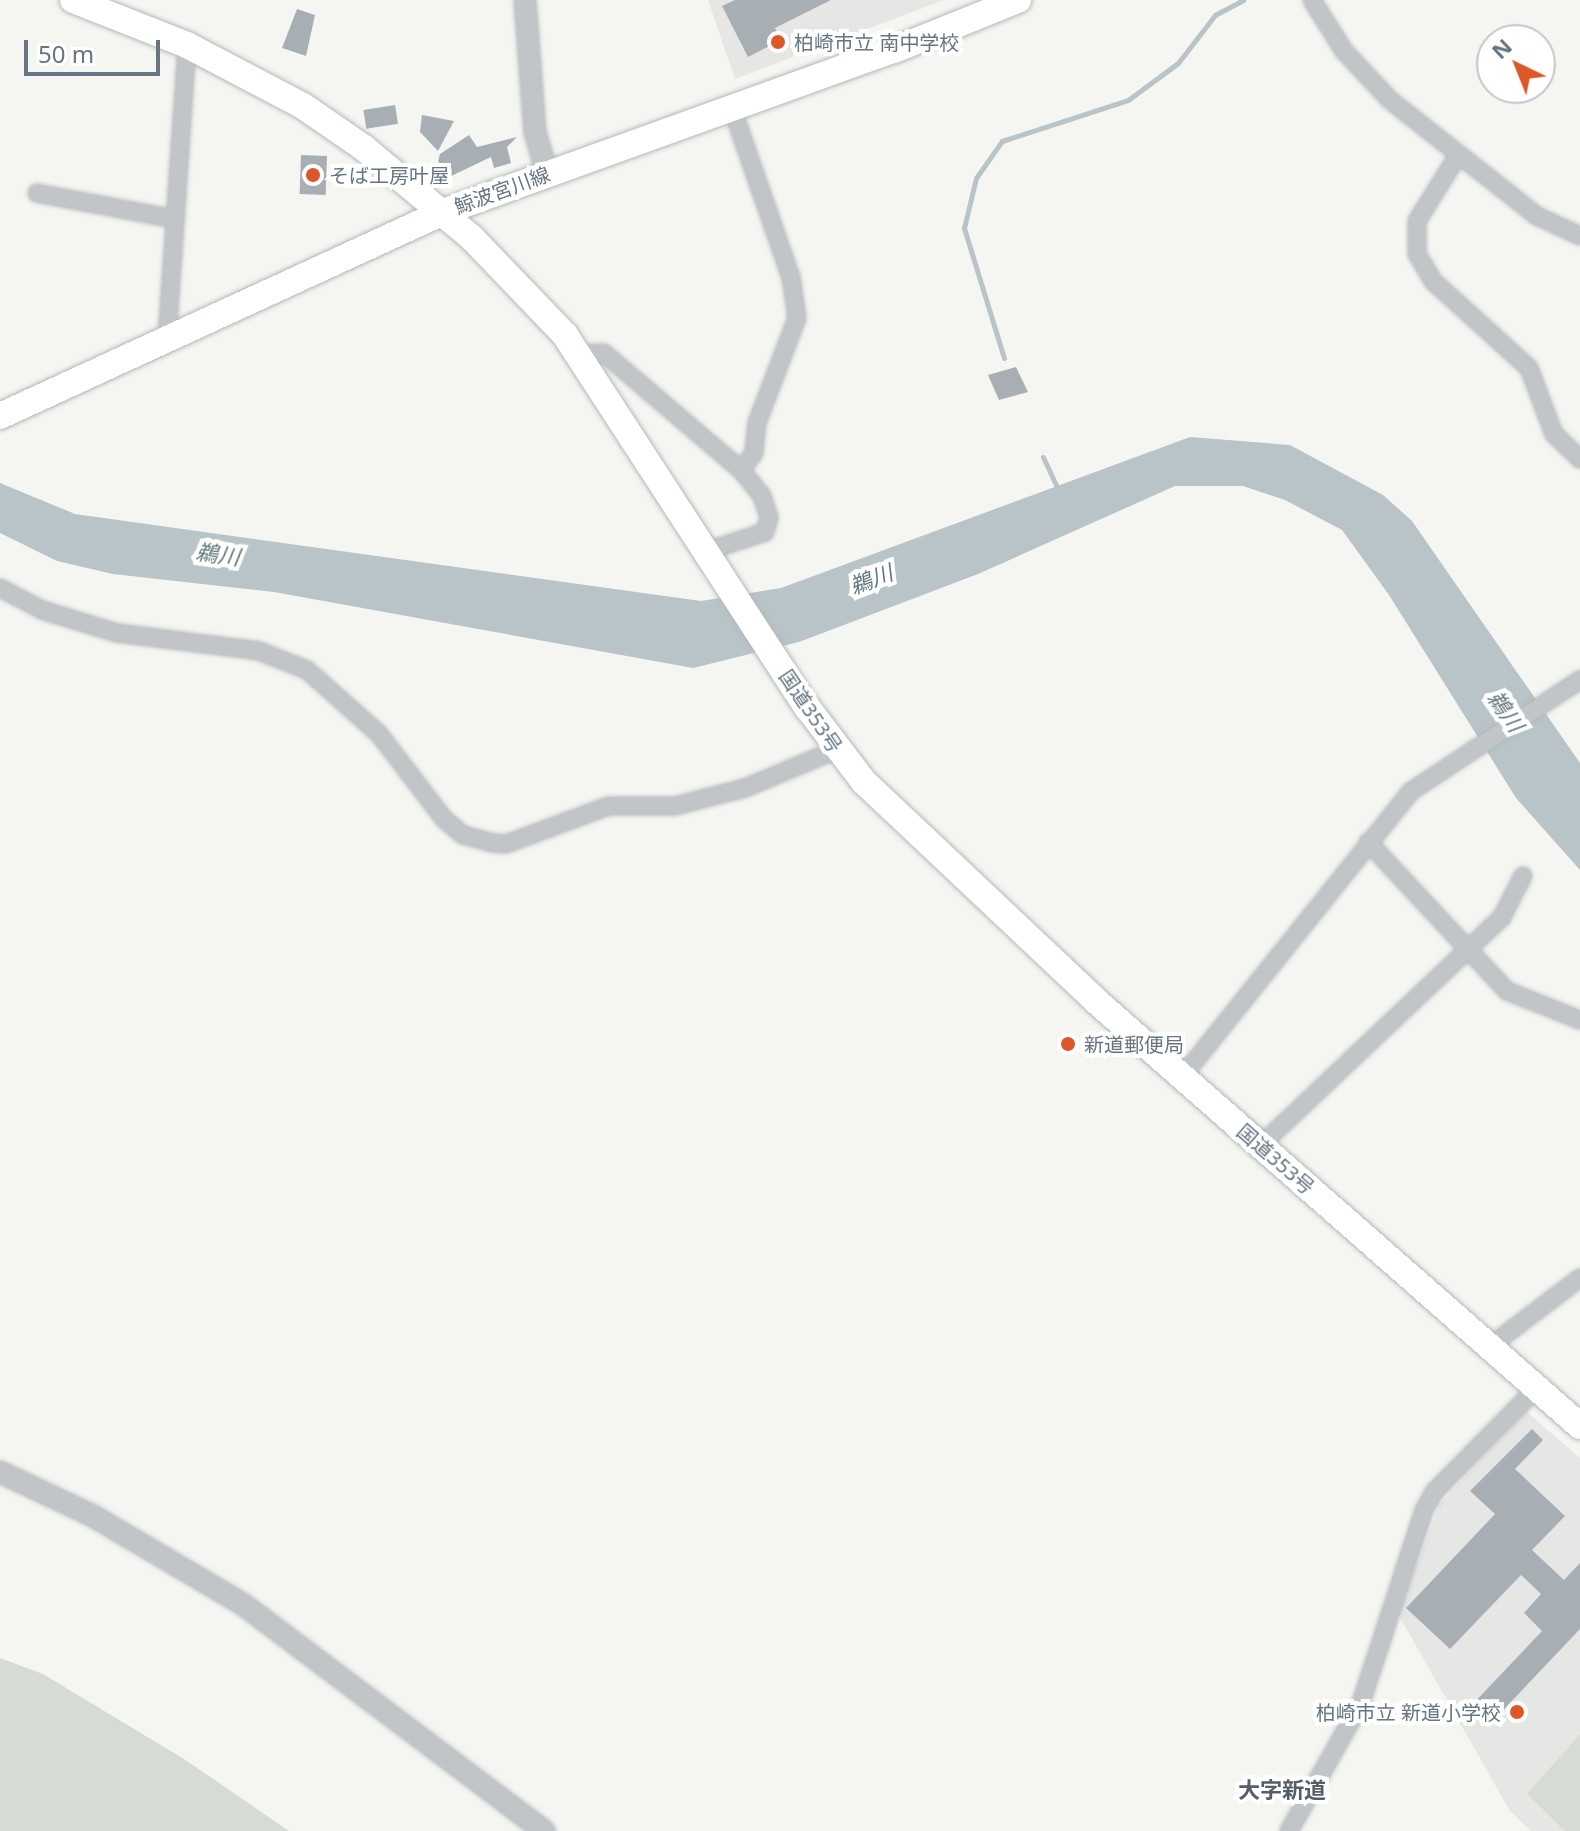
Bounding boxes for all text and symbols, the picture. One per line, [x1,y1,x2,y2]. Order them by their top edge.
scale bar [28,24,164,74]
north arrow [1476,24,1556,104]
place label: 柏崎市立 南中学校 [794,30,959,54]
text: N [1484,31,1518,65]
marker: 柏崎市立 南中学校 [769,33,787,51]
text: 50 m [38,37,94,70]
street label: 鯨波宮川線 [451,162,553,218]
place label: そば工房叶屋 [329,163,449,187]
marker: そば工房叶屋 [304,166,322,184]
water label: 鵜川 [194,538,242,570]
water label: 鵜川 [846,559,896,599]
street label: 国道353号 [775,665,847,757]
water label: 鵜川 [1483,685,1529,737]
place label: 新道郵便局 [1084,1032,1184,1056]
marker: 新道郵便局 [1059,1035,1077,1053]
street label: 国道353号 [1233,1119,1319,1199]
place label: 柏崎市立 新道小学校 [1316,1700,1501,1724]
marker: 柏崎市立 新道小学校 [1508,1703,1526,1721]
district label: 大字新道 [1238,1777,1326,1803]

